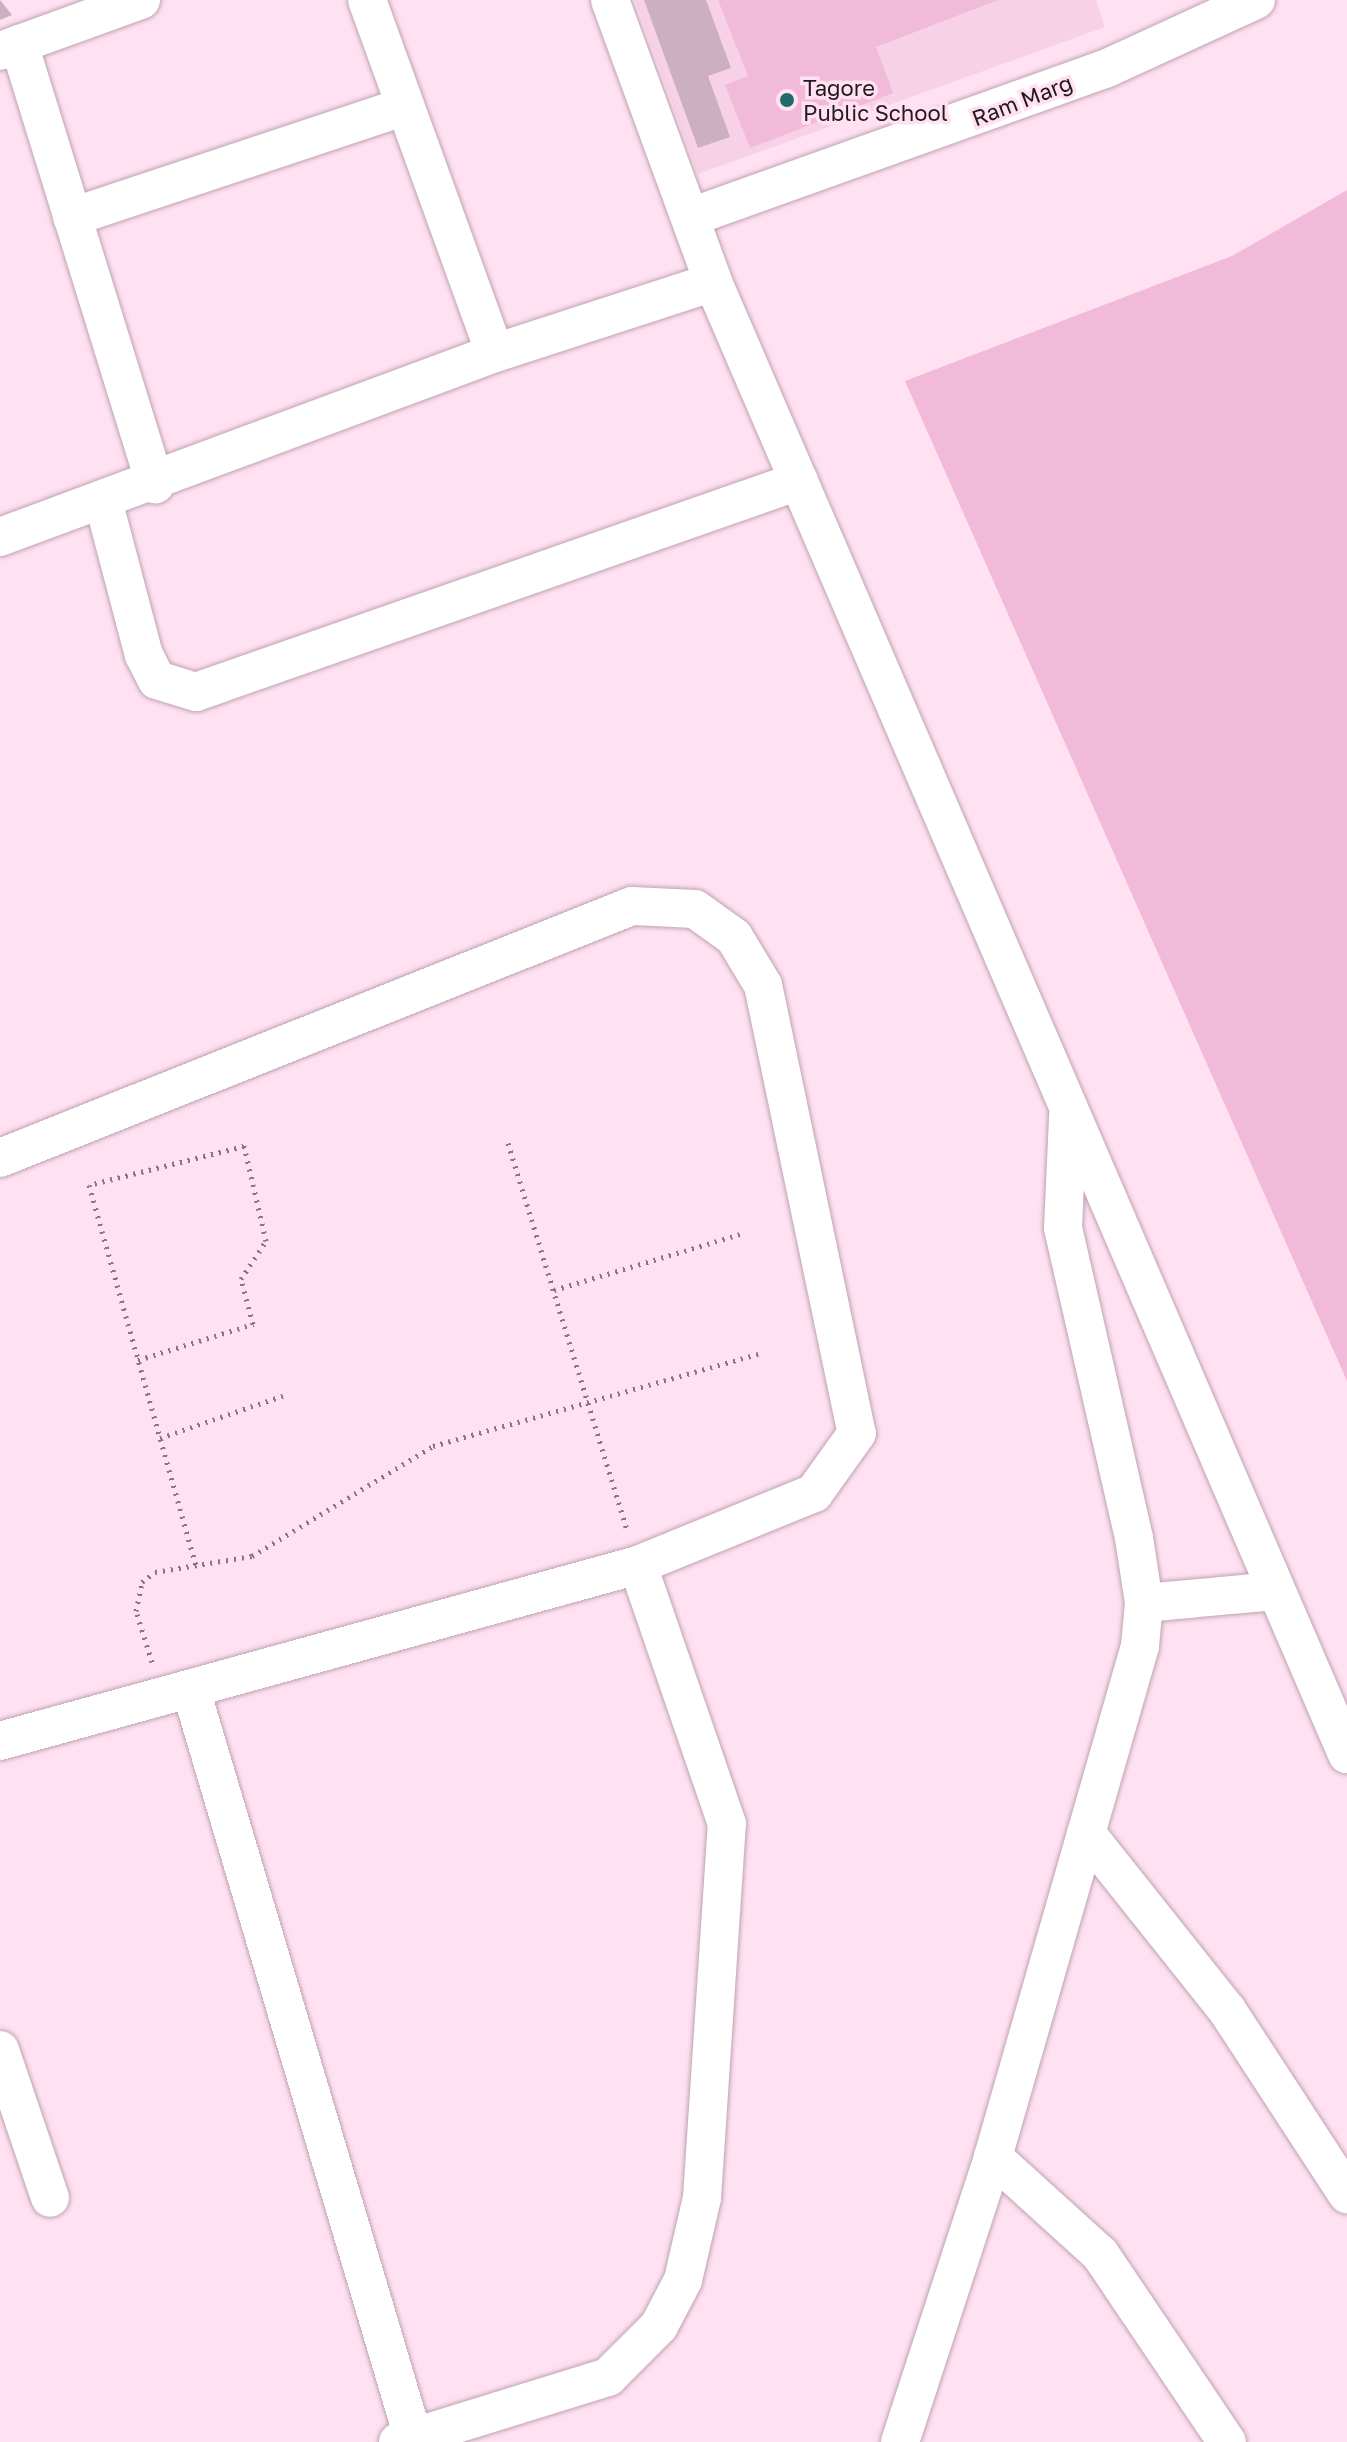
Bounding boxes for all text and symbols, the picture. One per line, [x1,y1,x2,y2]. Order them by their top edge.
street label: Ram Marg [968,69,1076,131]
place label: Tagore Public School [803,74,948,126]
marker: Tagore Public School [778,91,796,109]

